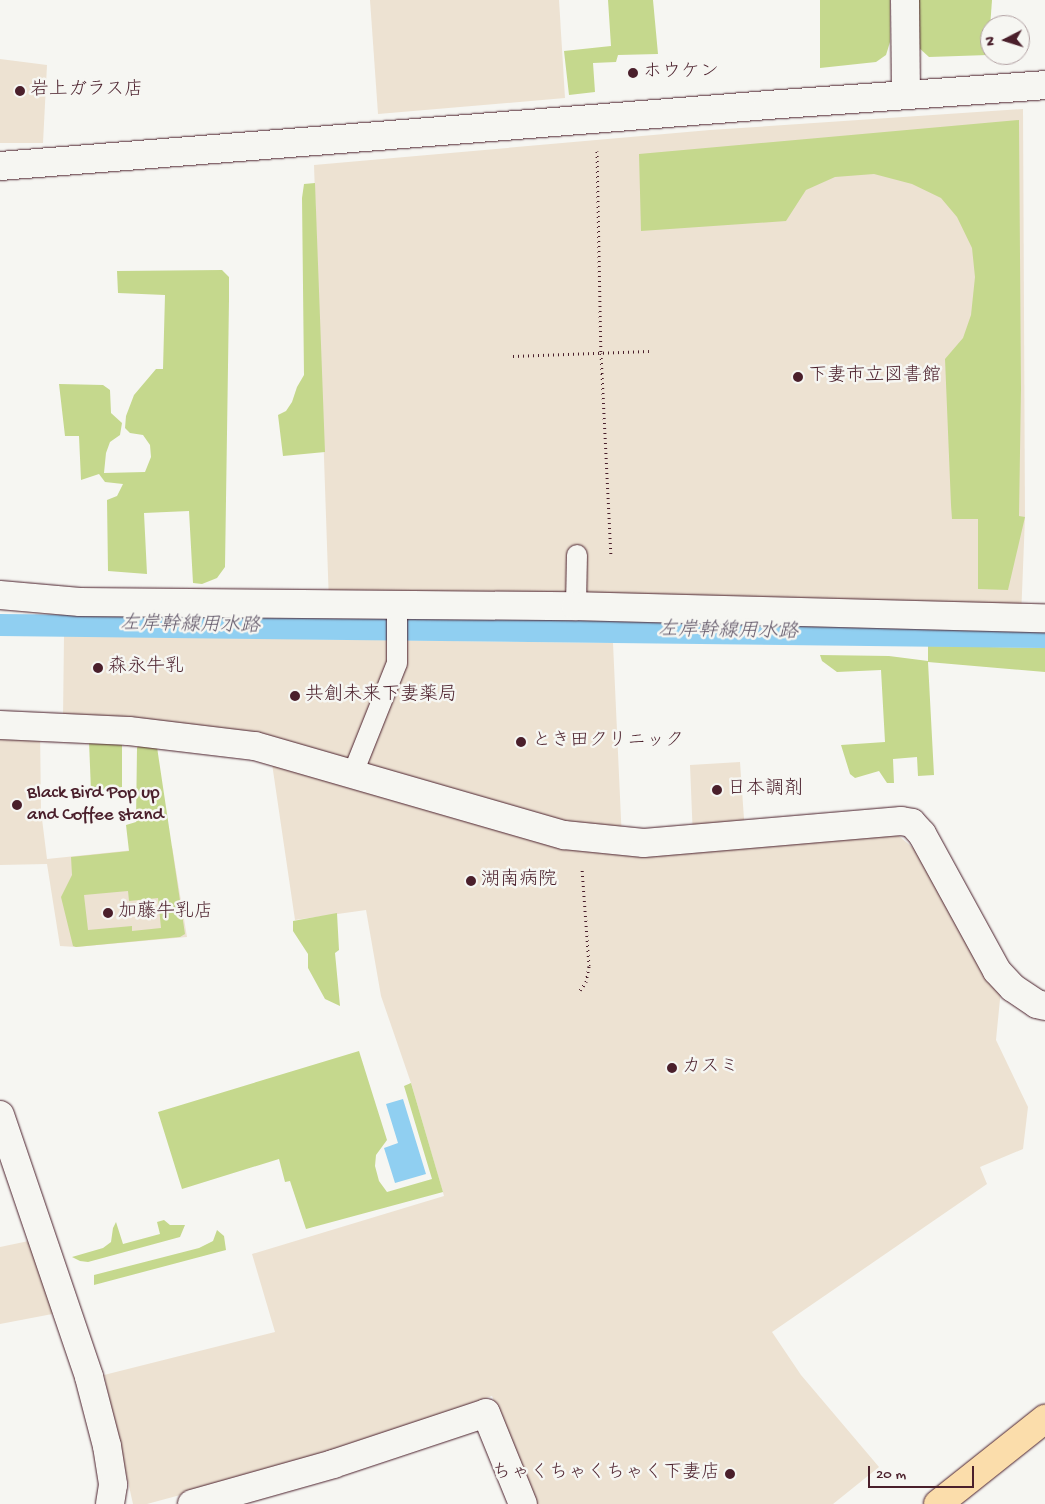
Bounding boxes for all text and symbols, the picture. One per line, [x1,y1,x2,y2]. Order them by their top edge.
north arrow [980,15,1030,65]
text: N [982,36,999,47]
place label: ホウケン [643,62,719,84]
marker: ホウケン [627,67,639,79]
place label: 岩上ガラス店 [30,80,144,102]
marker: 岩上ガラス店 [14,85,26,97]
place label: 下妻市立図書館 [808,366,941,388]
marker: 下妻市立図書館 [792,371,804,383]
water label: 左岸幹線用水路 [120,613,260,639]
water label: 左岸幹線用水路 [658,619,798,645]
place label: 森永牛乳 [108,657,184,679]
marker: 森永牛乳 [92,662,104,674]
place label: 共創未来下妻薬局 [305,685,457,707]
marker: 共創未来下妻薬局 [289,690,301,702]
place label: とき田クリニック [532,731,684,753]
marker: とき田クリニック [514,735,528,749]
place label: 日本調剤 [727,779,803,801]
place label: Black Bird Pop up and Coffee stand [27,783,164,827]
marker: 日本調剤 [711,784,723,796]
marker: Black Bird Pop up and Coffee stand [11,799,23,811]
place label: 湖南病院 [481,870,557,892]
marker: 湖南病院 [465,875,477,887]
place label: 加藤牛乳店 [118,902,213,924]
marker: 加藤牛乳店 [102,907,114,919]
place label: カスミ [682,1057,739,1079]
marker: カスミ [666,1062,678,1074]
scale bar [870,1456,976,1488]
place label: ちゃくちゃくちゃく下妻店 [492,1463,720,1485]
text: 20 m [876,1466,906,1484]
marker: ちゃくちゃくちゃく下妻店 [724,1468,736,1480]

